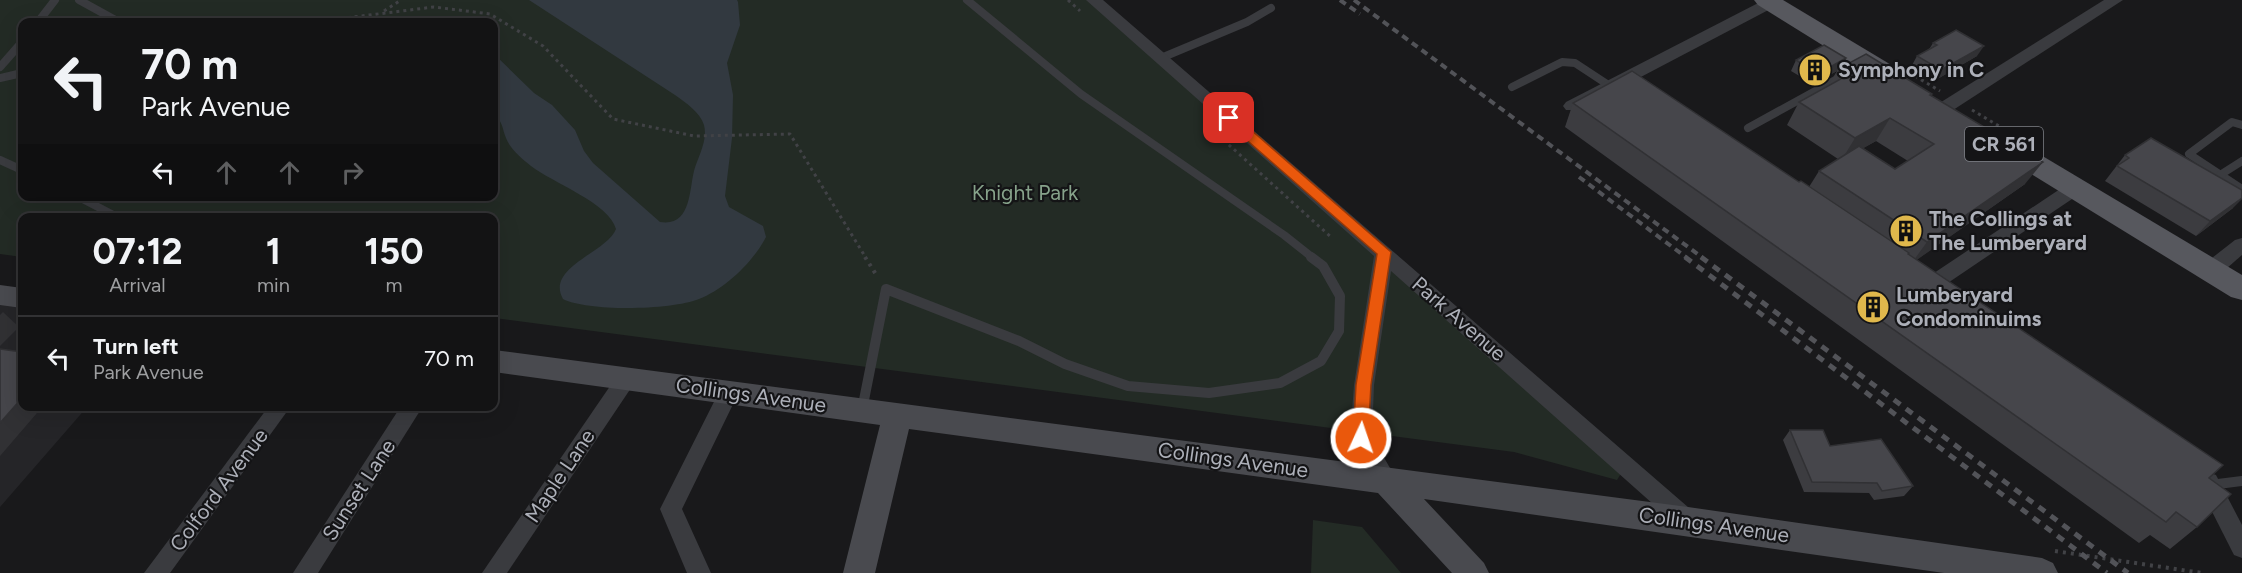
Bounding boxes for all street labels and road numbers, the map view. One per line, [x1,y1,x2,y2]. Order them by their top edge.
road number: CR 561 [1965,127,2043,161]
street label: Park Avenue [1407,271,1511,366]
street label: Collings Avenue [674,372,828,417]
street label: Colford Avenue [164,423,273,556]
street label: Maple Lane [519,424,600,527]
street label: Sunset Lane [317,434,401,545]
street label: Collings Avenue [1156,437,1310,482]
street label: Collings Avenue [1637,502,1791,547]

